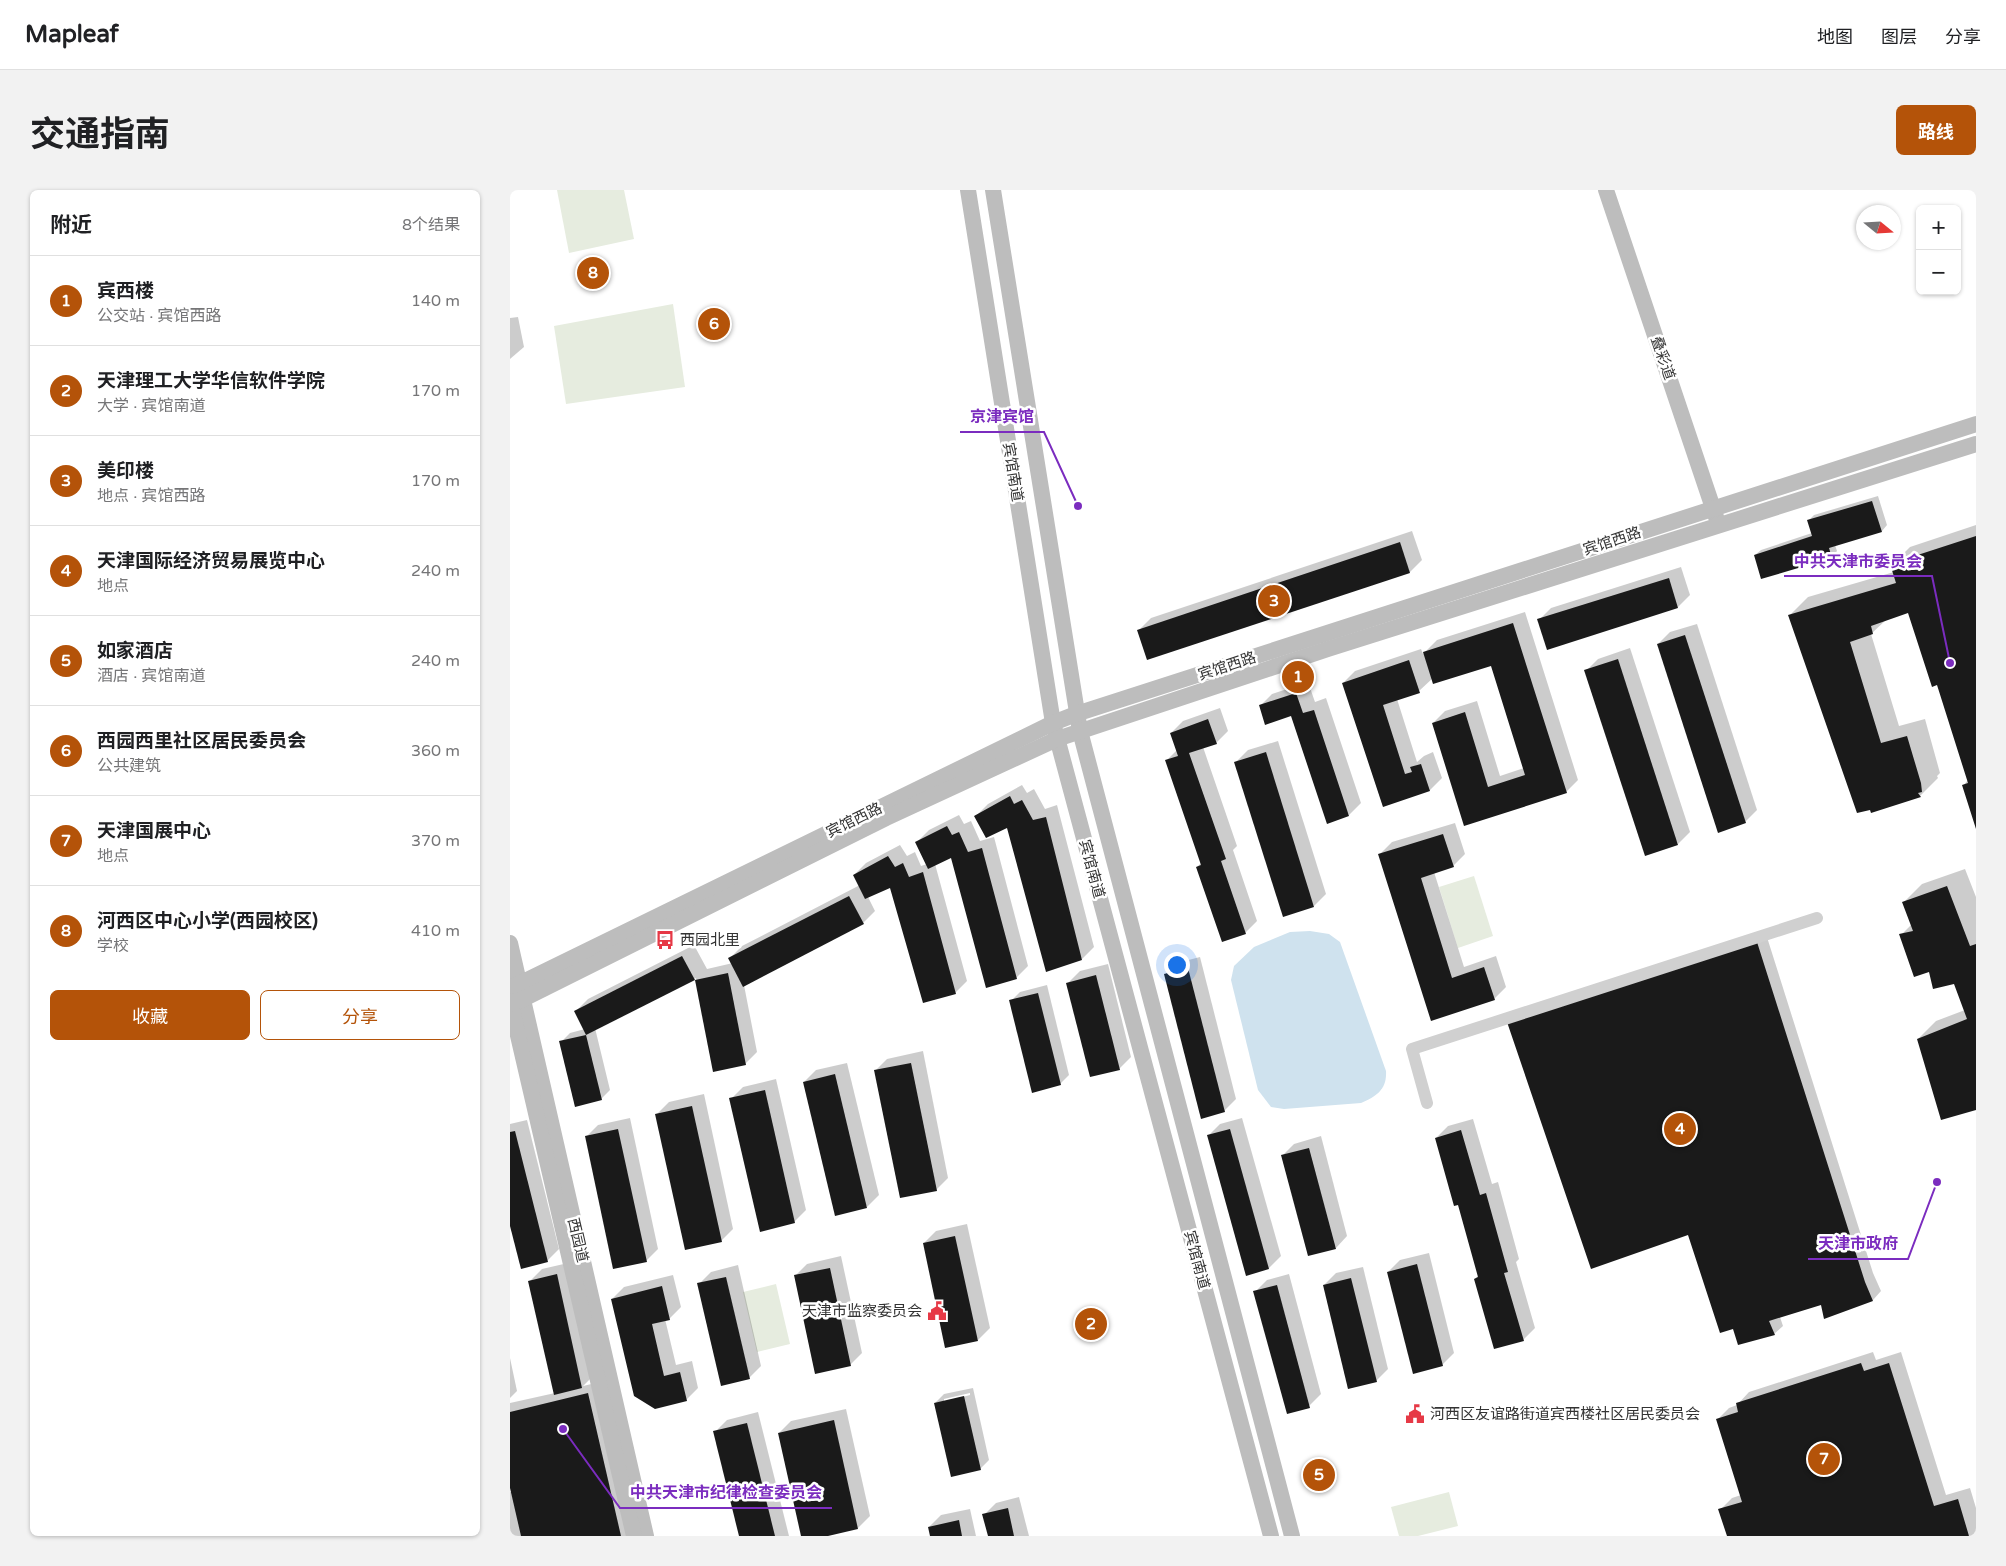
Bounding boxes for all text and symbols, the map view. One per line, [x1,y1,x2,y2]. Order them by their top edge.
text: Mapleaf [25,20,119,49]
text: 地图 [1817,26,1853,48]
text: 图层 [1881,26,1917,48]
text: 分享 [1945,26,1981,48]
button: 路线 [1896,105,1976,155]
text: 交通指南 [30,114,170,156]
north arrow [1856,205,1901,250]
map controls [1916,205,1961,295]
button: + [1916,205,1961,250]
text: 附近 [50,213,92,238]
text: 8个结果 [402,215,460,235]
button: − [1916,250,1961,295]
pin: 8 [577,254,609,292]
text: 宾西楼 [97,280,154,302]
text: 1 [61,291,71,311]
text: 140 m [411,291,460,311]
pin: 6 [698,305,730,343]
text: 公交站 · 宾馆西路 [97,306,221,326]
street label: 叠彩道 [1647,334,1679,382]
text: 天津理工大学华信软件学院 [97,370,325,392]
text: 2 [61,381,71,401]
text: 170 m [411,381,460,401]
text: 大学 · 宾馆南道 [97,396,205,416]
callout: 京津宾馆 [960,401,1044,432]
text: 京津宾馆 [970,407,1034,427]
street label: 宾馆南道 [999,441,1027,503]
text: 美印楼 [97,460,154,482]
text: 3 [61,471,71,491]
text: 170 m [411,471,460,491]
text: 地点 · 宾馆西路 [97,486,205,506]
street label: 宾馆西路 [1581,523,1643,559]
callout: 中共天津市委员会 [1784,545,1932,576]
text: 天津国际经济贸易展览中心 [97,550,325,572]
text: 中共天津市委员会 [1794,552,1922,572]
text: 4 [61,561,71,581]
text: 240 m [411,561,460,581]
text: 地点 [97,576,129,596]
pin: 3 [1258,582,1290,620]
text: 如家酒店 [97,640,173,662]
street label: 宾馆西路 [1196,648,1258,684]
text: 5 [61,651,71,671]
text: 240 m [411,651,460,671]
pin: 1 [1282,658,1314,696]
text: 酒店 · 宾馆南道 [97,666,205,686]
text: 西园西里社区居民委员会 [97,730,306,752]
text: 6 [61,741,71,761]
text: 360 m [411,741,460,761]
text: 公共建筑 [97,756,161,776]
street label: 宾馆西路 [823,799,885,841]
text: 天津国展中心 [97,820,211,842]
text: 7 [61,831,71,851]
text: 370 m [411,831,460,851]
street label: 宾馆南道 [1076,838,1108,900]
text: 地点 [97,846,129,866]
text: 河西区中心小学(西园校区) [97,910,318,932]
text: 8 [61,921,71,941]
text: 410 m [411,921,460,941]
bus stop icon: 西园北里 [654,929,676,951]
place label: 西园北里 [680,931,740,949]
text: 学校 [97,936,129,956]
your location [1164,952,1190,978]
button: 收藏 [50,990,250,1040]
button: 分享 [260,990,460,1040]
pin: 4 [1664,1110,1696,1148]
street label: 西园道 [564,1216,592,1264]
callout: 天津市政府 [1808,1228,1908,1259]
street label: 宾馆南道 [1181,1229,1213,1291]
text: 天津市政府 [1818,1234,1898,1254]
public building icon: 天津市监察委员会 [926,1300,948,1322]
place label: 天津市监察委员会 [802,1302,922,1320]
pin: 2 [1075,1305,1107,1343]
public building icon: 河西区友谊路街道宾西楼社区居民委员会 [1404,1403,1426,1425]
place label: 河西区友谊路街道宾西楼社区居民委员会 [1430,1405,1700,1423]
pin: 7 [1808,1440,1840,1478]
pin: 5 [1303,1456,1335,1494]
callout: 中共天津市纪律检查委员会 [620,1477,832,1508]
text: 中共天津市纪律检查委员会 [630,1483,822,1503]

